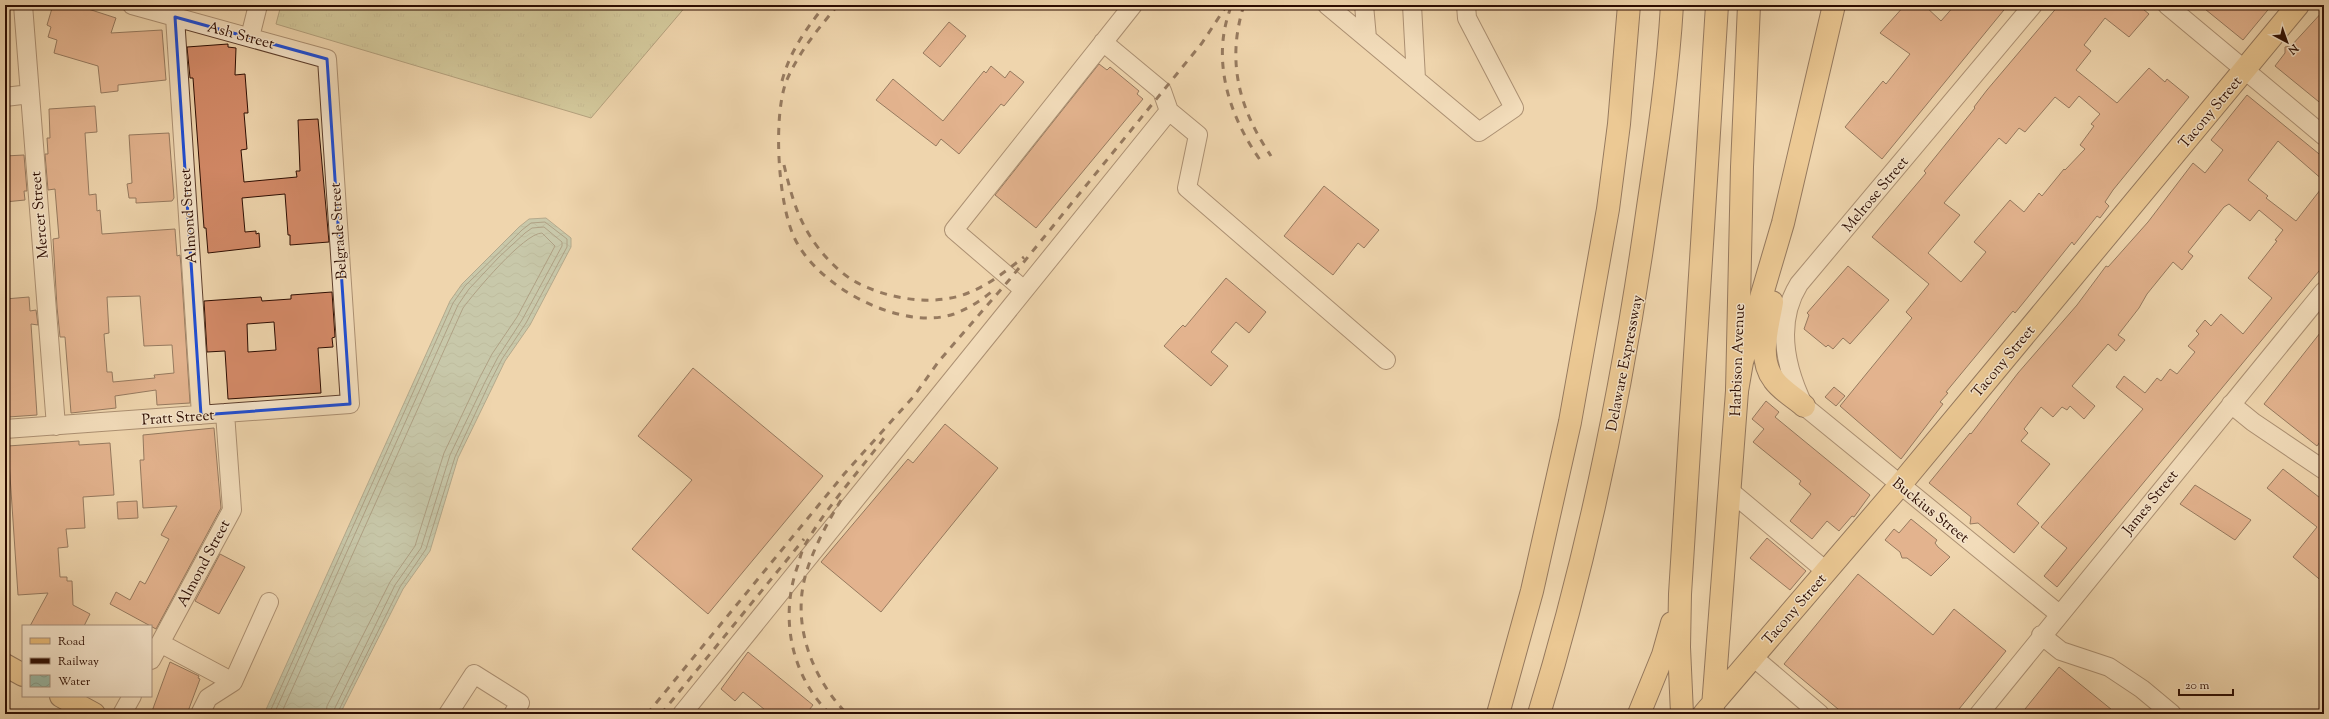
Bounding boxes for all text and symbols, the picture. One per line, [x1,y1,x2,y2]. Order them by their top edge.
street label: Ash Street [205,17,277,55]
north arrow [2267,22,2307,62]
text: N [2284,39,2302,58]
street label: Tacony Street [2175,72,2248,154]
street label: Melrose Street [1838,153,1914,237]
street label: Almond Street [176,167,203,264]
street label: Mercer Street [26,170,55,259]
street label: Belgrade Street [326,182,353,280]
street label: Delaware Expressway [1602,293,1649,433]
street label: Harbison Avenue [1726,303,1751,417]
street label: Tacony Street [1968,321,2041,403]
street label: Pratt Street [141,405,215,432]
street label: James Street [2118,466,2184,541]
street label: Buckius Street [1887,474,1973,549]
street label: Almond Street [173,516,236,611]
street label: Tacony Street [1758,570,1832,650]
legend [22,625,152,697]
text: Road [58,633,85,651]
text: Railway [58,653,99,671]
scale bar [2179,671,2233,697]
text: Water [58,673,91,691]
text: 20 m [2185,677,2210,695]

